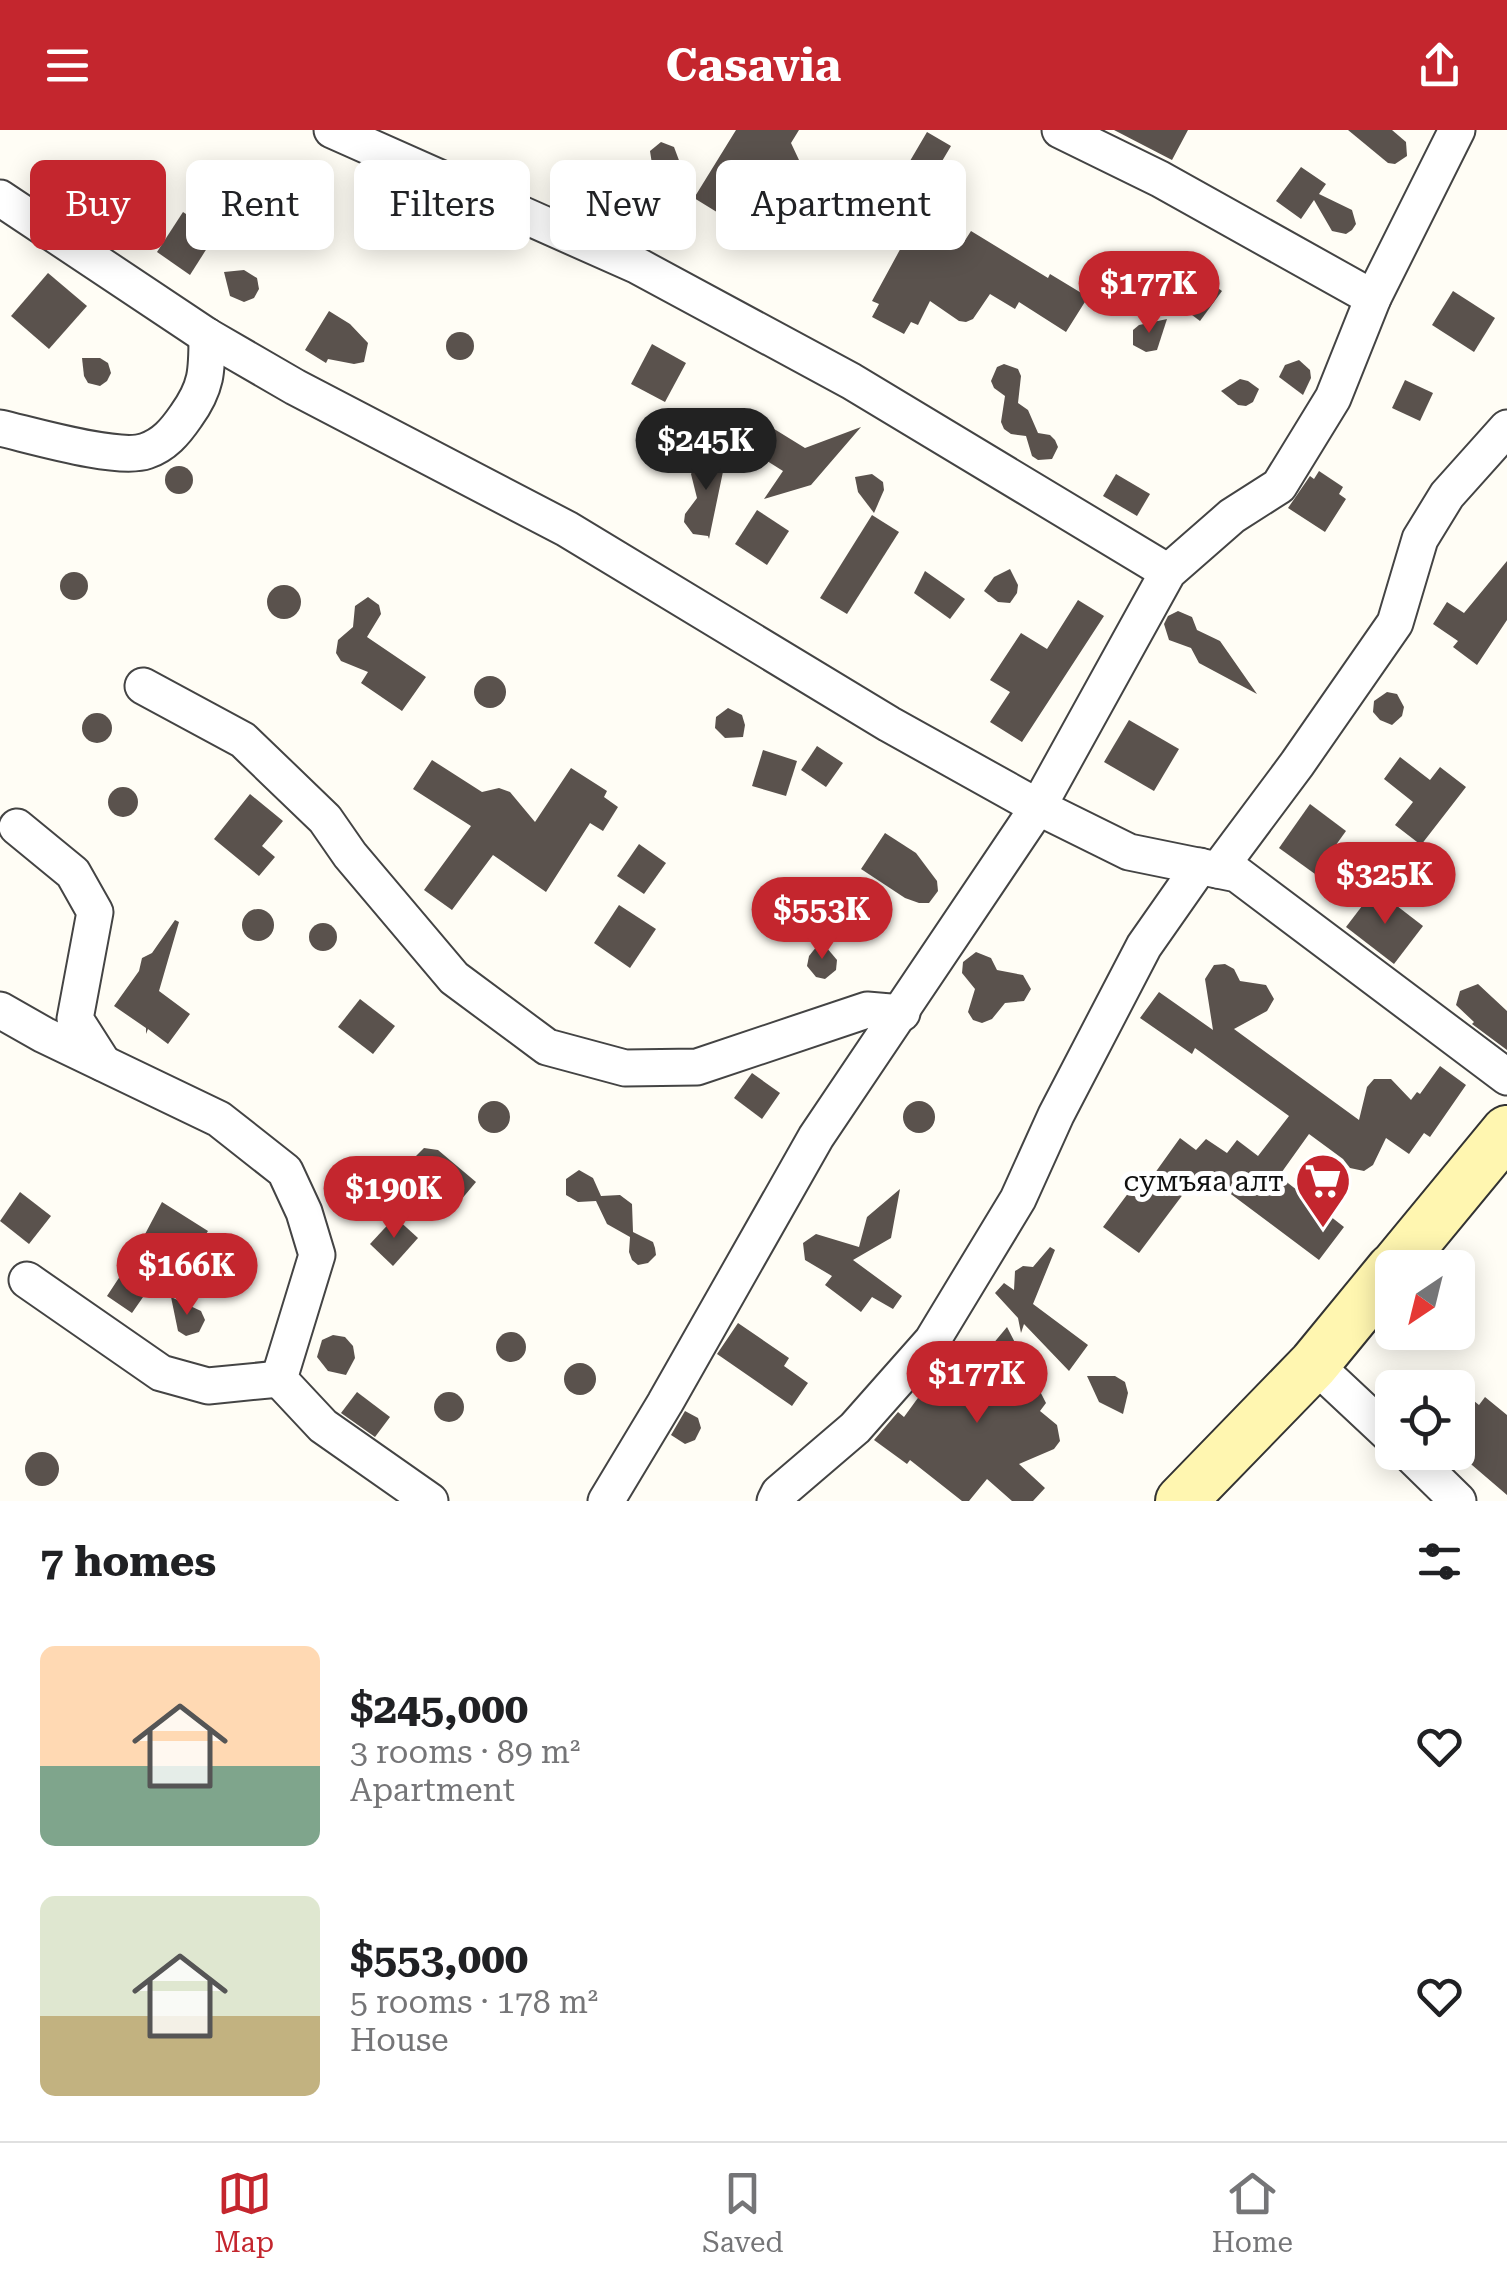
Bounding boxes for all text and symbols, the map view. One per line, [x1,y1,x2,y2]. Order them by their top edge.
icon: menu [40,38,95,93]
icon: share [1412,38,1467,93]
text: Casavia [666,39,841,92]
chip: Buy [30,160,166,250]
chip: Rent [186,160,334,250]
chip: Filters [354,160,530,250]
chip: New [550,160,696,250]
chip: Apartment [716,160,966,250]
pin: $177K [1079,251,1219,336]
text: $177K [1101,264,1197,302]
pin: $245K [636,408,776,493]
text: $245K [658,421,754,459]
pin: $325K [1315,842,1455,927]
text: $325K [1337,855,1433,893]
pin: $553K [752,877,892,962]
text: $553K [774,890,870,928]
supermarket icon: сумъяа алт [1293,1151,1353,1230]
pin: $190K [324,1156,464,1241]
place label: сумъяа алт [1123,1165,1284,1198]
text: $190K [346,1169,442,1207]
pin: $166K [117,1233,257,1318]
text: $166K [139,1246,235,1284]
north arrow [1375,1250,1475,1350]
map controls [1375,1250,1475,1470]
pin: $177K [907,1341,1047,1426]
text: $177K [929,1354,1025,1392]
button: locate [1375,1370,1475,1470]
icon: filters [1412,1534,1467,1589]
text: 7 homes [40,1537,216,1586]
text: $245,000 [350,1684,528,1733]
icon: home [120,1686,240,1806]
icon: heart [1412,1719,1467,1774]
text: 3 rooms · 89 m² [350,1733,580,1771]
text: Apartment [350,1771,515,1809]
text: $553,000 [350,1934,528,1983]
icon: home [120,1936,240,2056]
icon: heart [1412,1969,1467,2024]
text: 5 rooms · 178 m² [350,1983,598,2021]
text: House [350,2021,449,2059]
tab: Map [214,2166,274,2259]
tab: Saved [702,2166,783,2259]
tab: Home [1212,2166,1293,2259]

